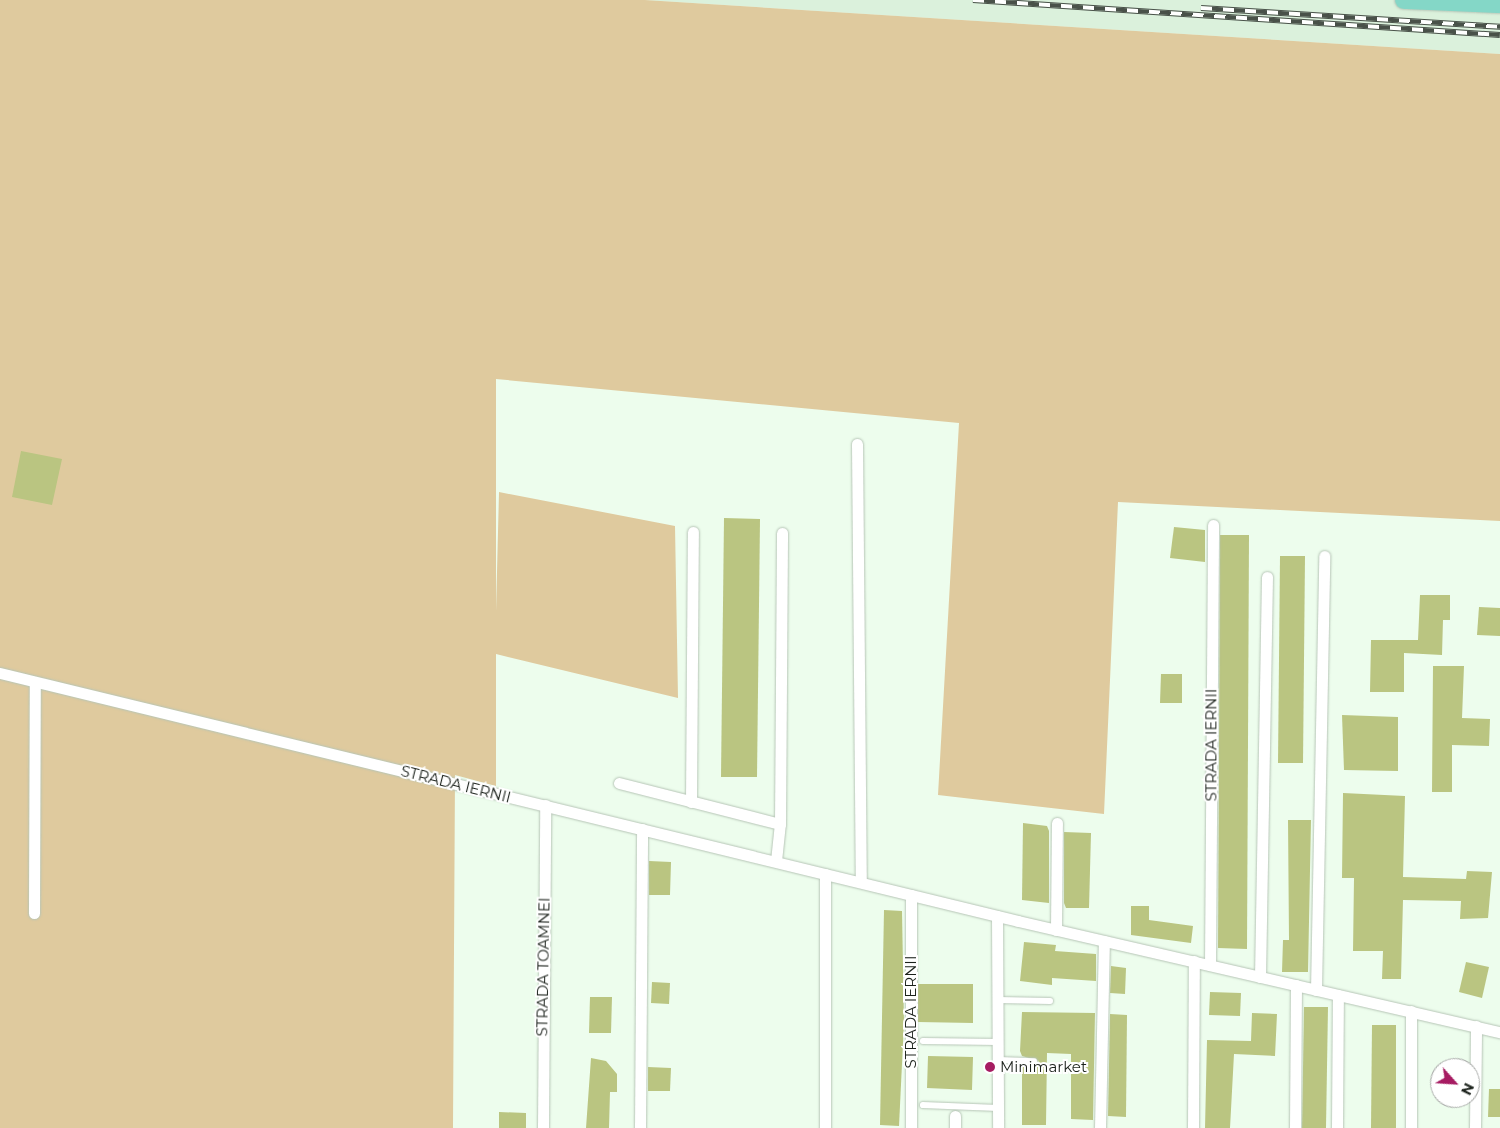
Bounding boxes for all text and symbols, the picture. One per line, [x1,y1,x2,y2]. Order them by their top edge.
street label: STRADA IERNII [1202,689,1220,801]
street label: STRADA IERNII [399,762,513,806]
street label: STRADA TOAMNEI [533,897,553,1037]
street label: STRADA IERNII [902,956,920,1068]
place label: Minimarket [1000,1058,1087,1076]
north arrow [1430,1058,1480,1108]
marker: Minimarket [984,1061,996,1073]
text: N [1457,1080,1478,1098]

